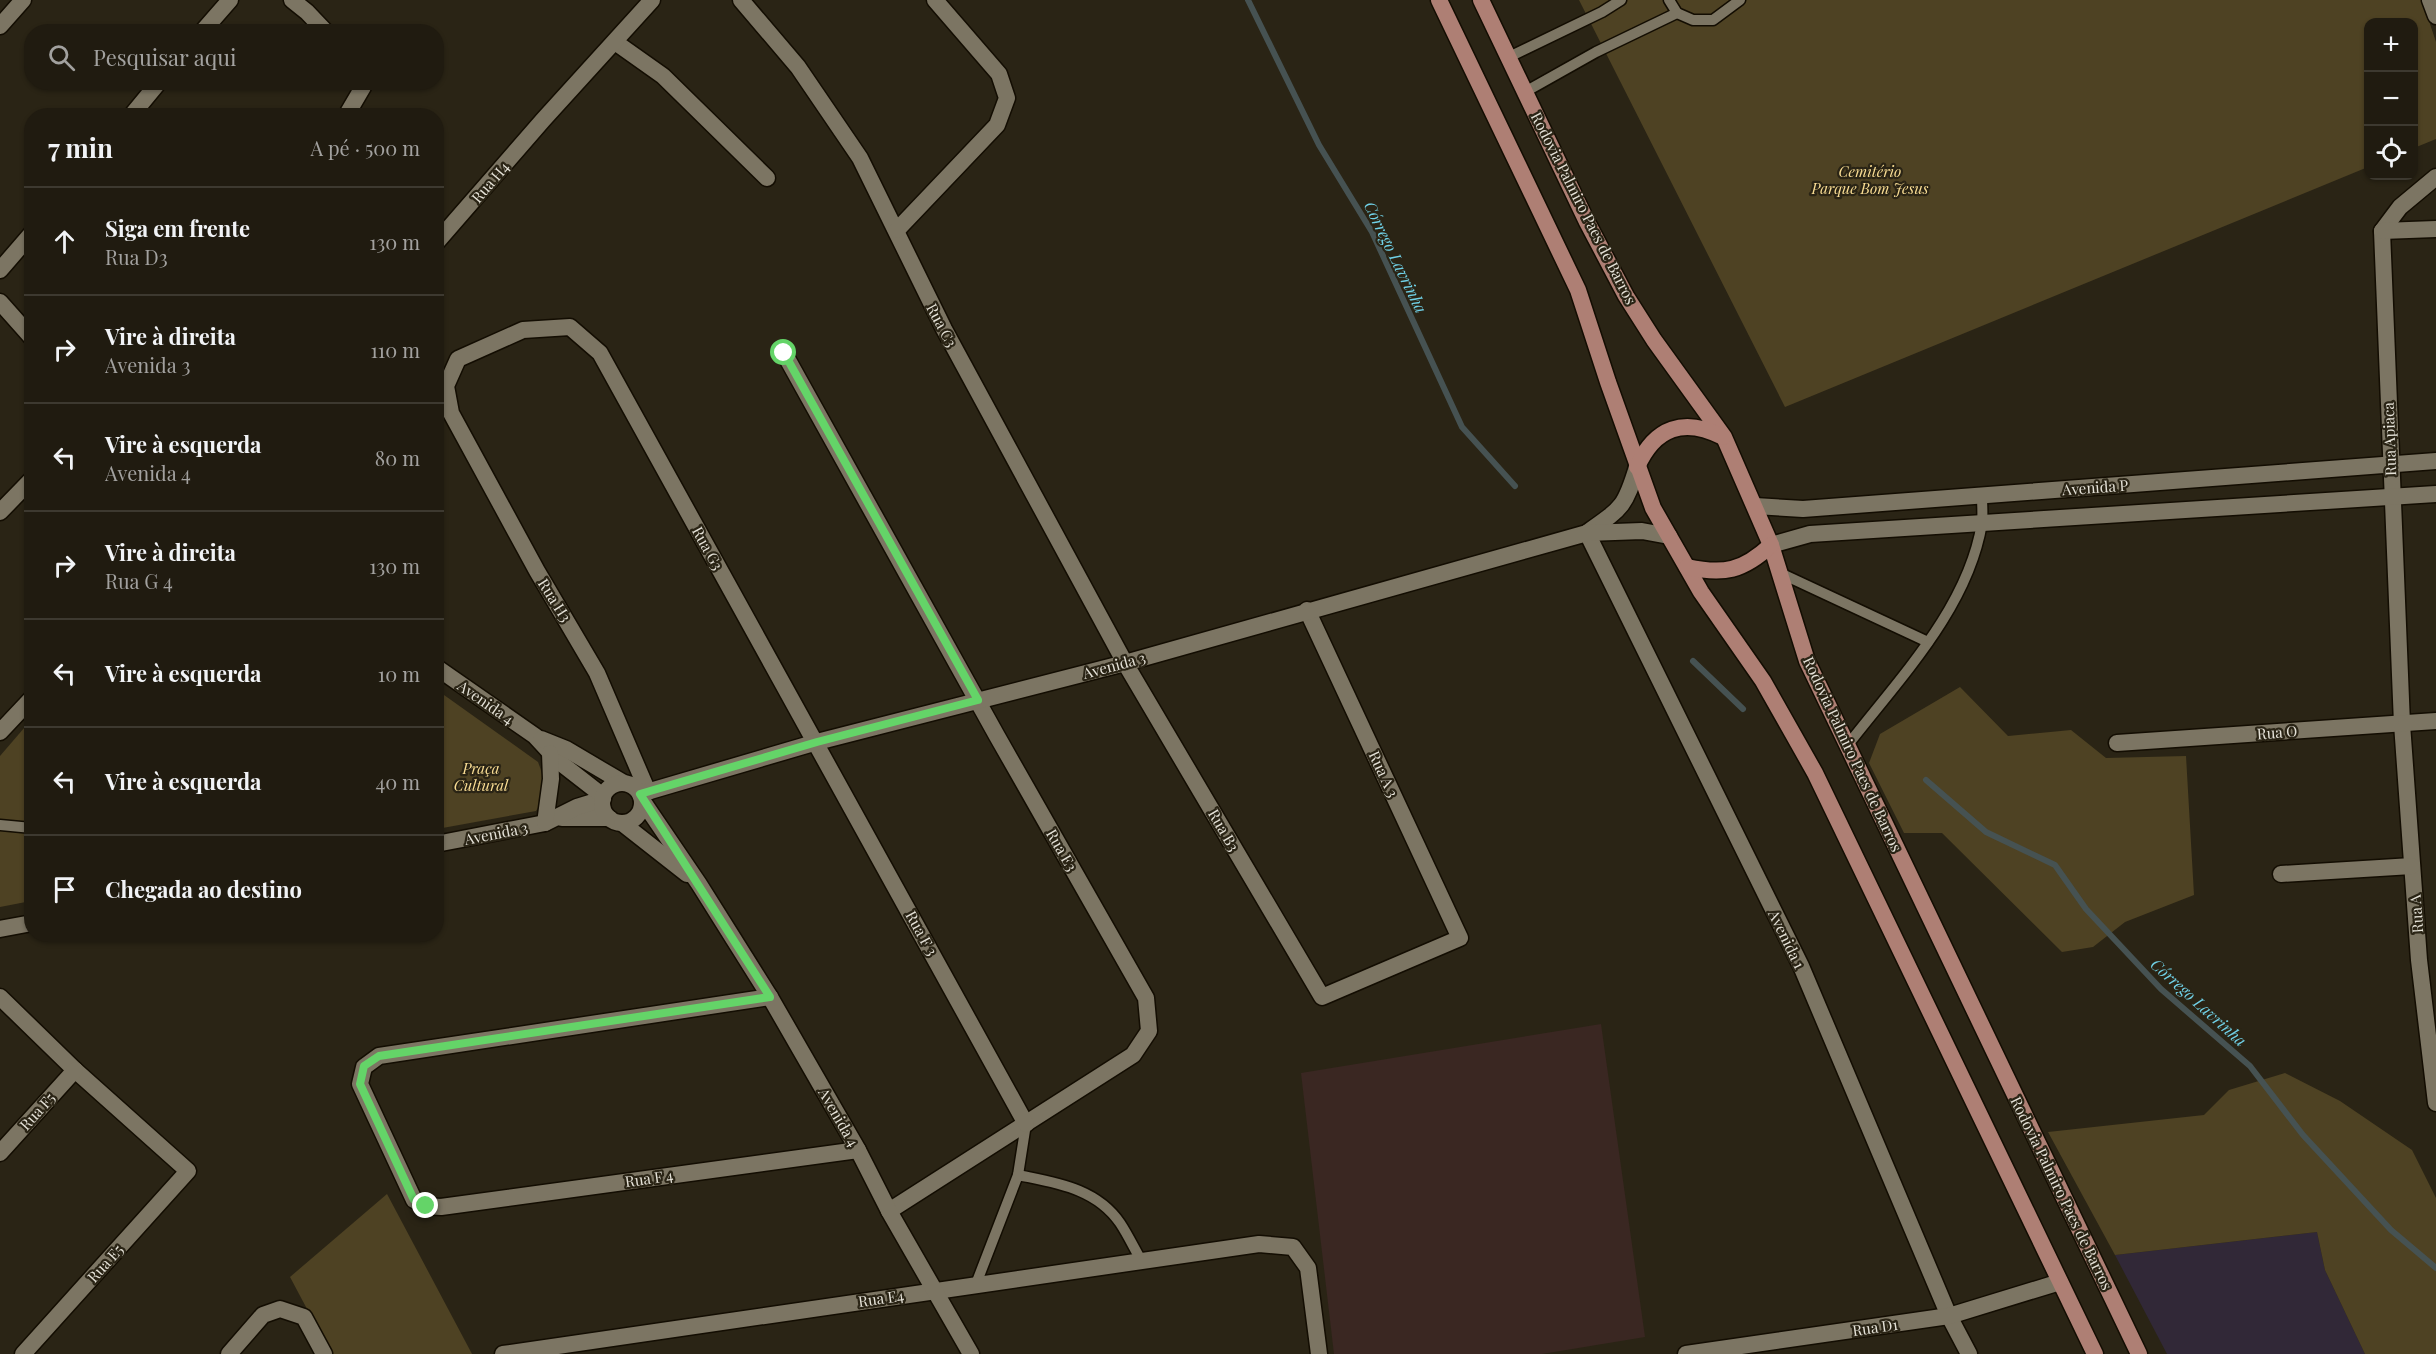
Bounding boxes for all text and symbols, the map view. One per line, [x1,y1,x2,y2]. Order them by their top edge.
map controls [2364,18,2418,180]
button: + [2364,18,2418,72]
search box [24,24,444,90]
icon: search [45,41,78,74]
text: Pesquisar aqui [93,42,236,72]
button: − [2364,72,2418,126]
street label: Rodovia Palmiro Paes de Barros [1527,109,1641,307]
button: locate [2364,126,2418,180]
text: 7 min [48,130,113,165]
text: A pé · 500 m [310,134,420,161]
street label: Rua H4 [467,157,513,207]
park label: Cemitério Parque Bom Jesus [1811,161,1929,198]
water label: Córrego Lavrinha [1360,198,1432,316]
text: Siga em frente [105,213,250,243]
icon: ahead [48,225,81,258]
text: 130 m [369,228,420,255]
text: Rua D3 [105,243,168,270]
street label: Rua C3 [922,300,962,350]
text: Vire à direita [105,321,236,351]
icon: right [48,333,81,366]
text: 110 m [370,336,420,363]
route start [770,339,796,365]
text: Avenida 3 [105,351,190,378]
street label: Rua Apiaca [2378,401,2400,476]
text: Vire à esquerda [105,429,262,459]
icon: left [48,441,81,474]
text: 80 m [375,444,420,471]
text: Avenida 4 [105,459,191,486]
street label: Avenida P [2060,475,2129,499]
street label: Rua G3 [688,523,728,574]
text: Vire à direita [105,537,236,567]
icon: right [48,549,81,582]
text: 130 m [369,552,420,579]
text: Rua G 4 [105,567,173,594]
street label: Rua H3 [534,575,576,626]
street label: Avenida 3 [1079,647,1148,683]
street label: Rodovia Palmiro Paes de Barros [1799,653,1907,855]
icon: left [48,657,81,690]
text: Vire à esquerda [105,658,262,688]
text: 10 m [378,660,420,687]
street label: Avenida 4 [453,675,518,729]
street label: Rua O [2256,721,2298,743]
street label: Rua A 3 [1365,748,1403,801]
park label: Praça Cultural [454,758,509,795]
icon: left [48,765,81,798]
text: Vire à esquerda [105,766,262,796]
text: 40 m [375,768,420,795]
street label: Rua B3 [1204,805,1244,855]
street label: Avenida 3 [462,817,530,849]
street label: Rua E3 [1042,825,1082,875]
icon: arrive [48,873,81,906]
text: Chegada ao destino [105,874,302,904]
street label: Rua A [2405,894,2427,934]
street label: Avenida 1 [1764,905,1810,972]
street label: Rua F 3 [902,907,943,959]
water label: Córrego Lavrinha [2147,953,2251,1051]
street label: Avenida 4 [814,1083,864,1150]
street label: Rua F5 [15,1088,59,1134]
street label: Rodovia Palmiro Paes de Barros [2006,1093,2118,1293]
street label: Rua F 4 [624,1165,674,1191]
route end [412,1192,438,1218]
street label: Rua E5 [83,1240,127,1286]
street label: Rua E4 [857,1285,905,1311]
street label: Rua D1 [1851,1314,1900,1340]

